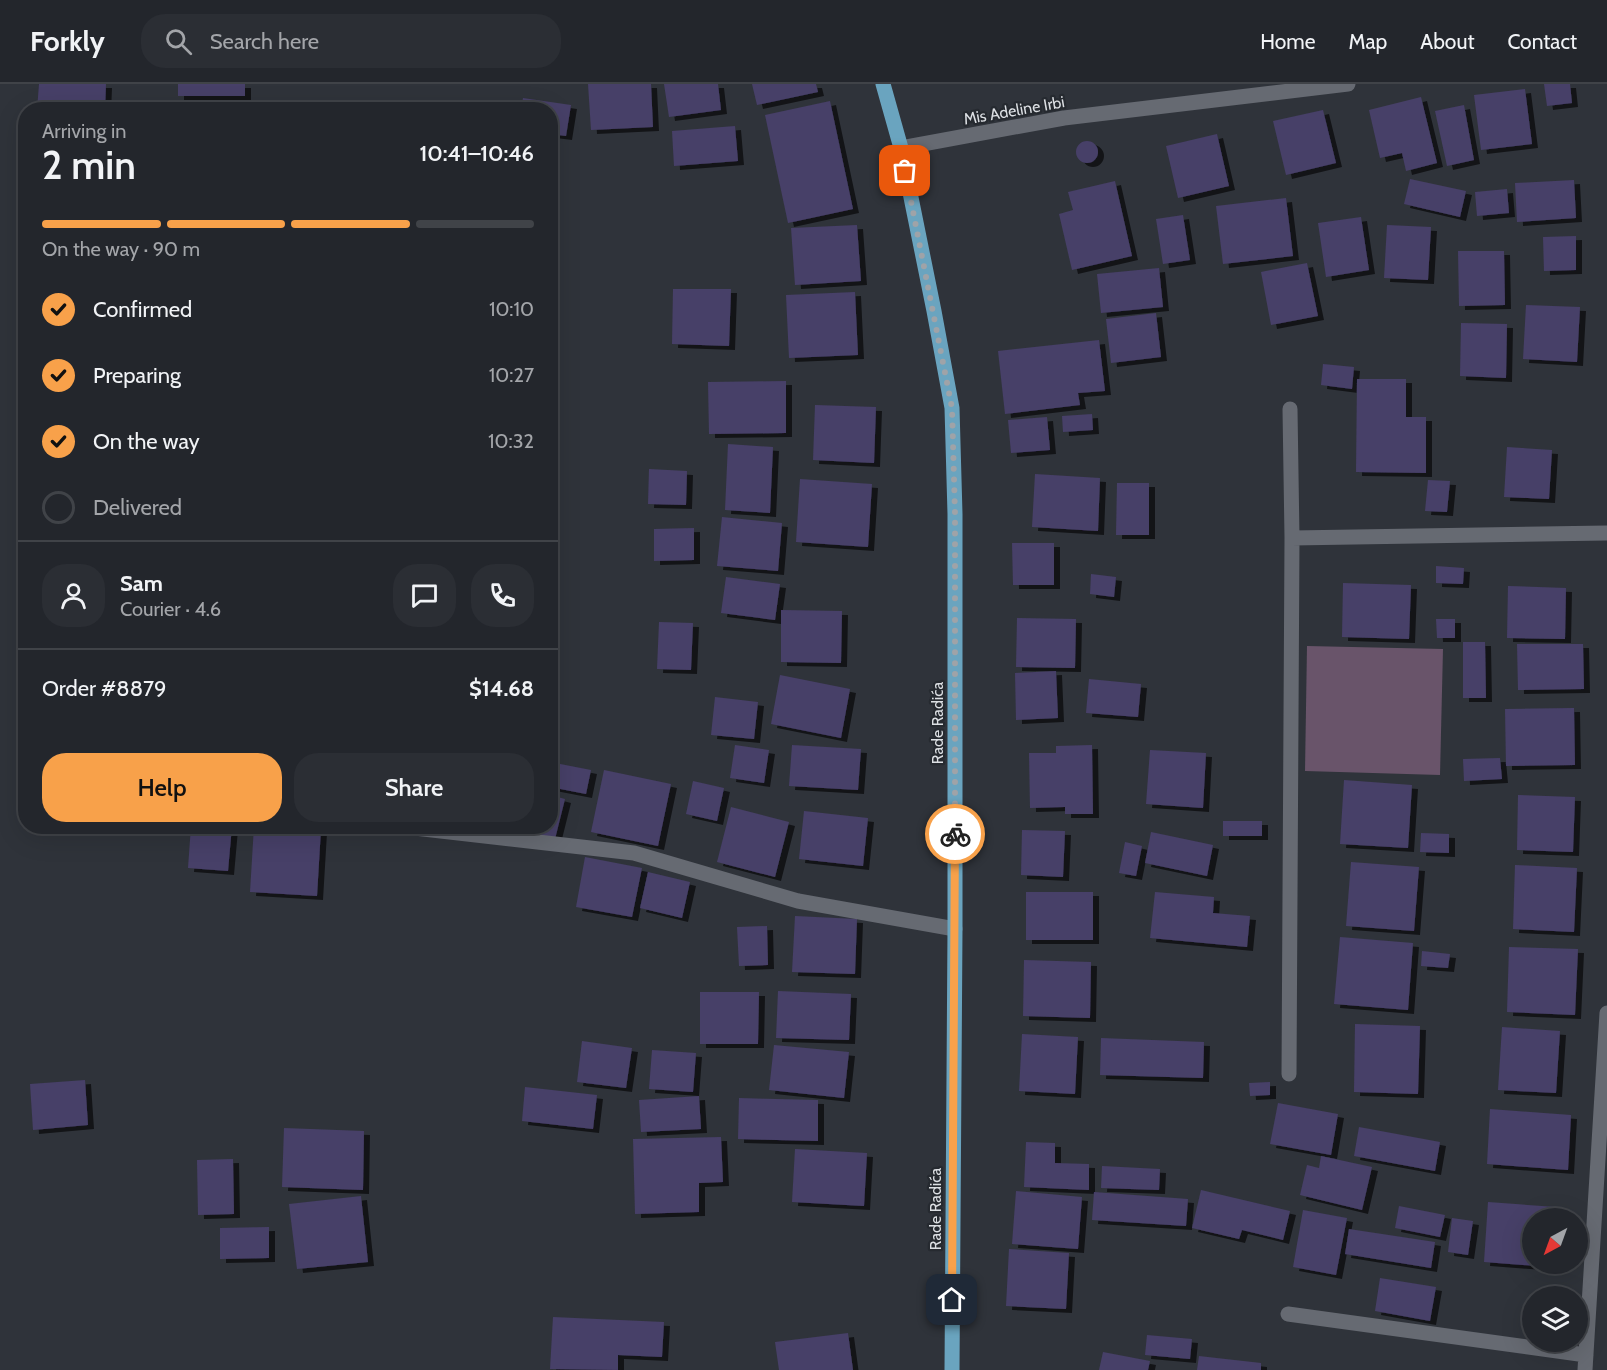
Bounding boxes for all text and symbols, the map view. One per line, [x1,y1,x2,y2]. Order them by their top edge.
search box [141,14,561,68]
text: Forkly [30,24,105,58]
icon: search [162,25,195,58]
text: Search here [210,28,319,55]
text: Home [1260,29,1316,54]
text: Map [1349,29,1387,54]
text: About [1420,29,1474,54]
text: Contact [1507,29,1577,54]
street label: Mis Adeline Irbi [962,92,1066,129]
text: Arriving in [42,119,126,143]
text: 10:41–10:46 [419,140,534,167]
text: 2 min [42,141,136,189]
pin [879,145,930,196]
icon: bag [888,154,921,187]
text: On the way · 90 m [42,237,200,261]
icon: check [42,293,75,326]
text: Confirmed [93,296,192,323]
text: 10:10 [489,297,534,321]
icon: check [42,359,75,392]
text: Preparing [93,362,181,389]
text: 10:27 [489,363,534,387]
icon: check [42,425,75,458]
text: On the way [93,428,200,455]
text: 10:32 [488,429,534,453]
text: Delivered [93,494,182,521]
button: person [42,564,105,627]
button: chat [393,564,456,627]
button: phone [471,564,534,627]
text: Sam [120,570,163,597]
text: Courier · 4.6 [120,597,221,621]
text: Order #8879 [42,675,167,702]
text: $14.68 [469,675,534,702]
street label: Rade Radića [928,681,947,764]
button: Help [42,753,282,822]
button: Share [294,753,534,822]
courier [925,804,985,864]
icon: bike [939,818,972,851]
street label: Rade Radića [926,1167,945,1250]
north arrow [1522,1208,1588,1274]
map controls [1522,1208,1588,1352]
pin [926,1274,977,1325]
icon: home [935,1283,968,1316]
button: layers [1522,1286,1588,1352]

